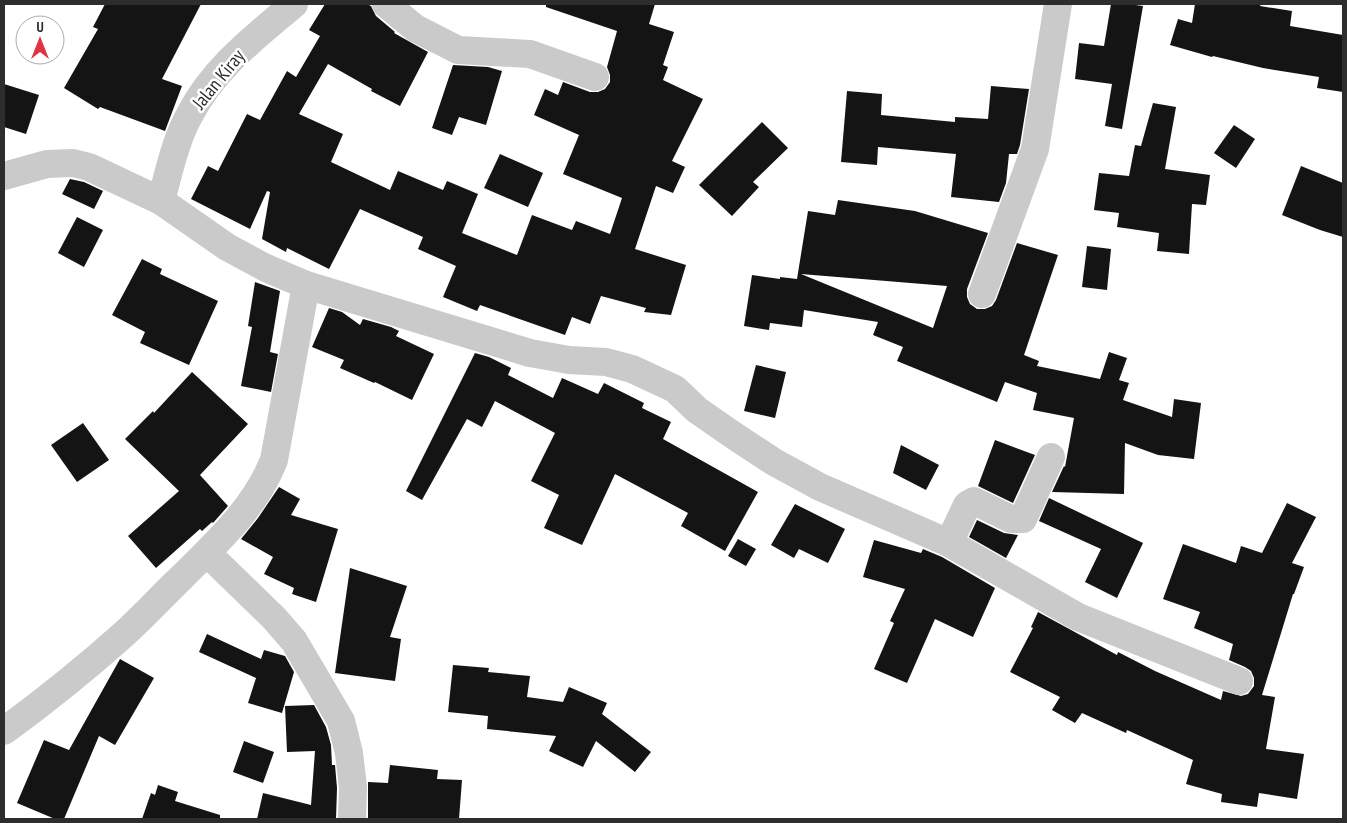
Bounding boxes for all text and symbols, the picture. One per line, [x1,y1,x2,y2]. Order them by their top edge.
north arrow [15,15,65,65]
text: U [36,18,44,36]
street label: Jalan Kiray [186,44,250,115]

